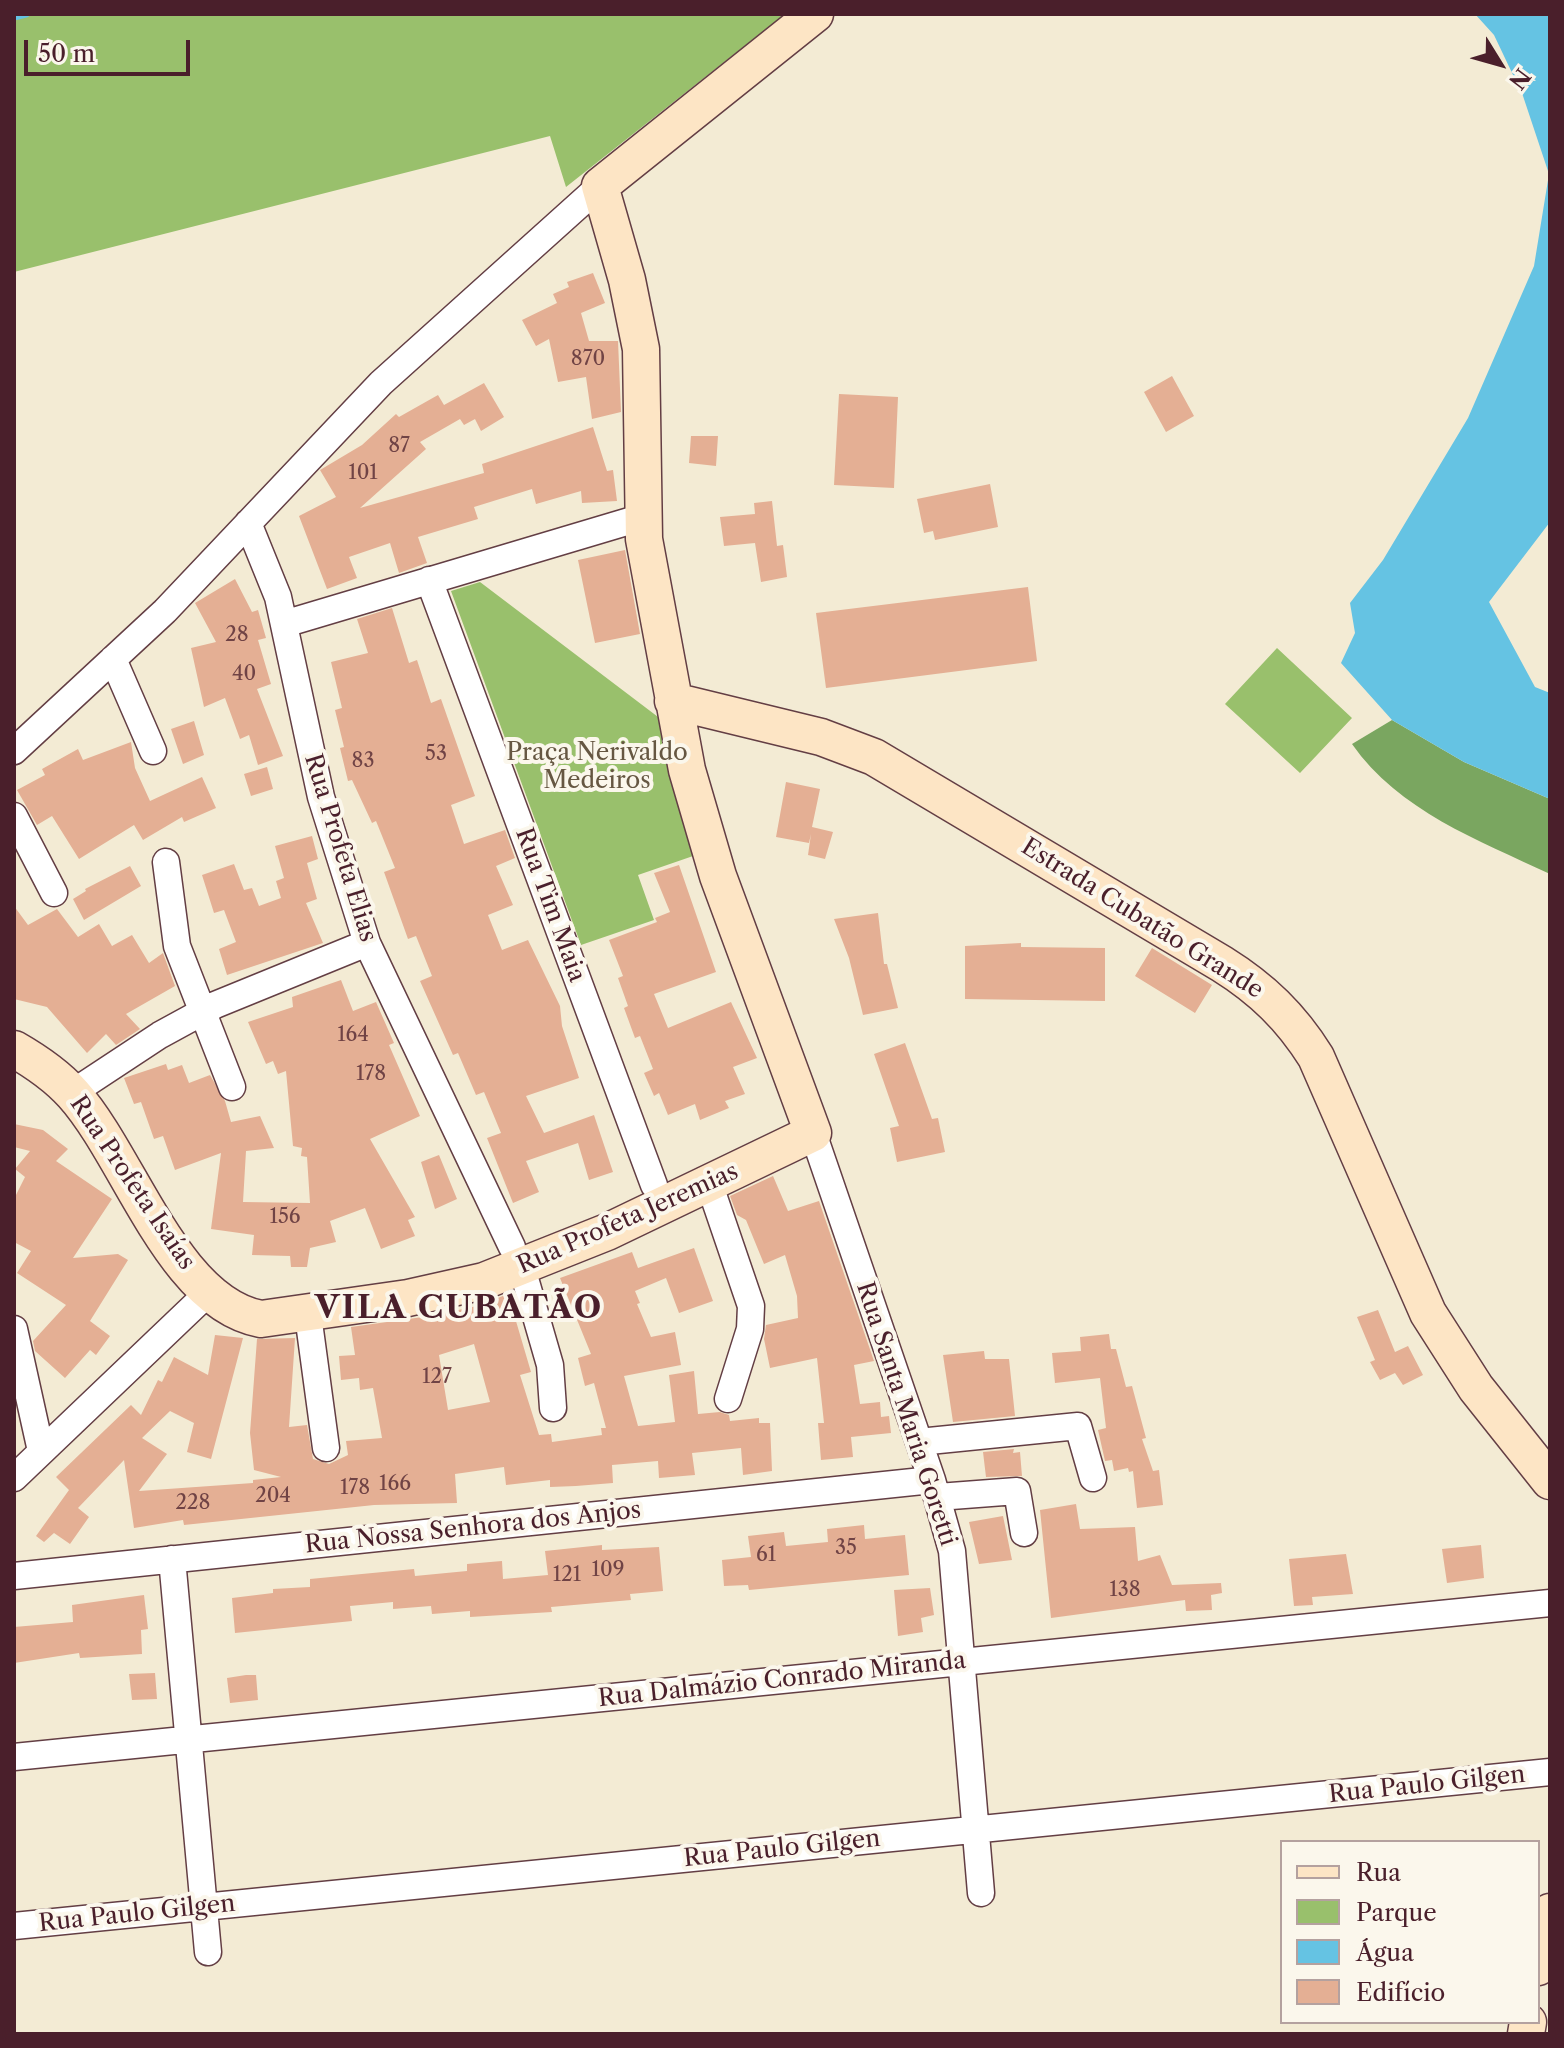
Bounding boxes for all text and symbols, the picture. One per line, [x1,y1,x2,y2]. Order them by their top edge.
scale bar [28,24,194,74]
north arrow [1460,24,1540,104]
text: 50 m [38,39,95,68]
text: N [1503,63,1536,95]
house number: 870 [571,347,605,371]
house number: 87 [388,434,410,458]
house number: 101 [348,461,378,485]
house number: 28 [225,623,249,647]
house number: 40 [232,662,256,686]
park label: Praça Nerivaldo Medeiros [506,739,688,795]
house number: 53 [425,742,447,766]
house number: 83 [352,749,374,773]
street label: Rua Profeta Elias [298,751,382,945]
street label: Rua Tim Maia [509,824,591,986]
street label: Estrada Cubatão Grande [1016,833,1268,1005]
house number: 164 [337,1023,369,1047]
house number: 178 [356,1062,386,1086]
street label: Rua Profeta Isaías [63,1091,201,1275]
street label: Rua Profeta Jeremias [513,1157,743,1281]
house number: 156 [270,1205,300,1229]
street label: Rua Santa Maria Goretti [850,1278,962,1550]
district label: VILA CUBATÃO [315,1290,603,1328]
house number: 127 [422,1365,452,1389]
house number: 166 [379,1472,411,1496]
house number: 178 [340,1476,370,1500]
house number: 204 [255,1484,291,1508]
house number: 228 [176,1491,210,1515]
street label: Rua Nossa Senhora dos Anjos [303,1496,643,1560]
house number: 35 [835,1536,857,1560]
house number: 61 [756,1543,776,1567]
house number: 109 [592,1558,624,1582]
house number: 121 [553,1563,581,1587]
house number: 138 [1109,1578,1141,1602]
street label: Rua Dalmázio Conrado Miranda [597,1646,967,1714]
street label: Rua Paulo Gilgen [1327,1760,1527,1810]
street label: Rua Paulo Gilgen [682,1824,882,1874]
legend [1280,1840,1540,2024]
text: Rua [1356,1858,1401,1887]
street label: Rua Paulo Gilgen [37,1889,237,1939]
text: Parque [1356,1898,1437,1927]
text: Água [1356,1938,1414,1967]
text: Edifício [1356,1978,1445,2007]

